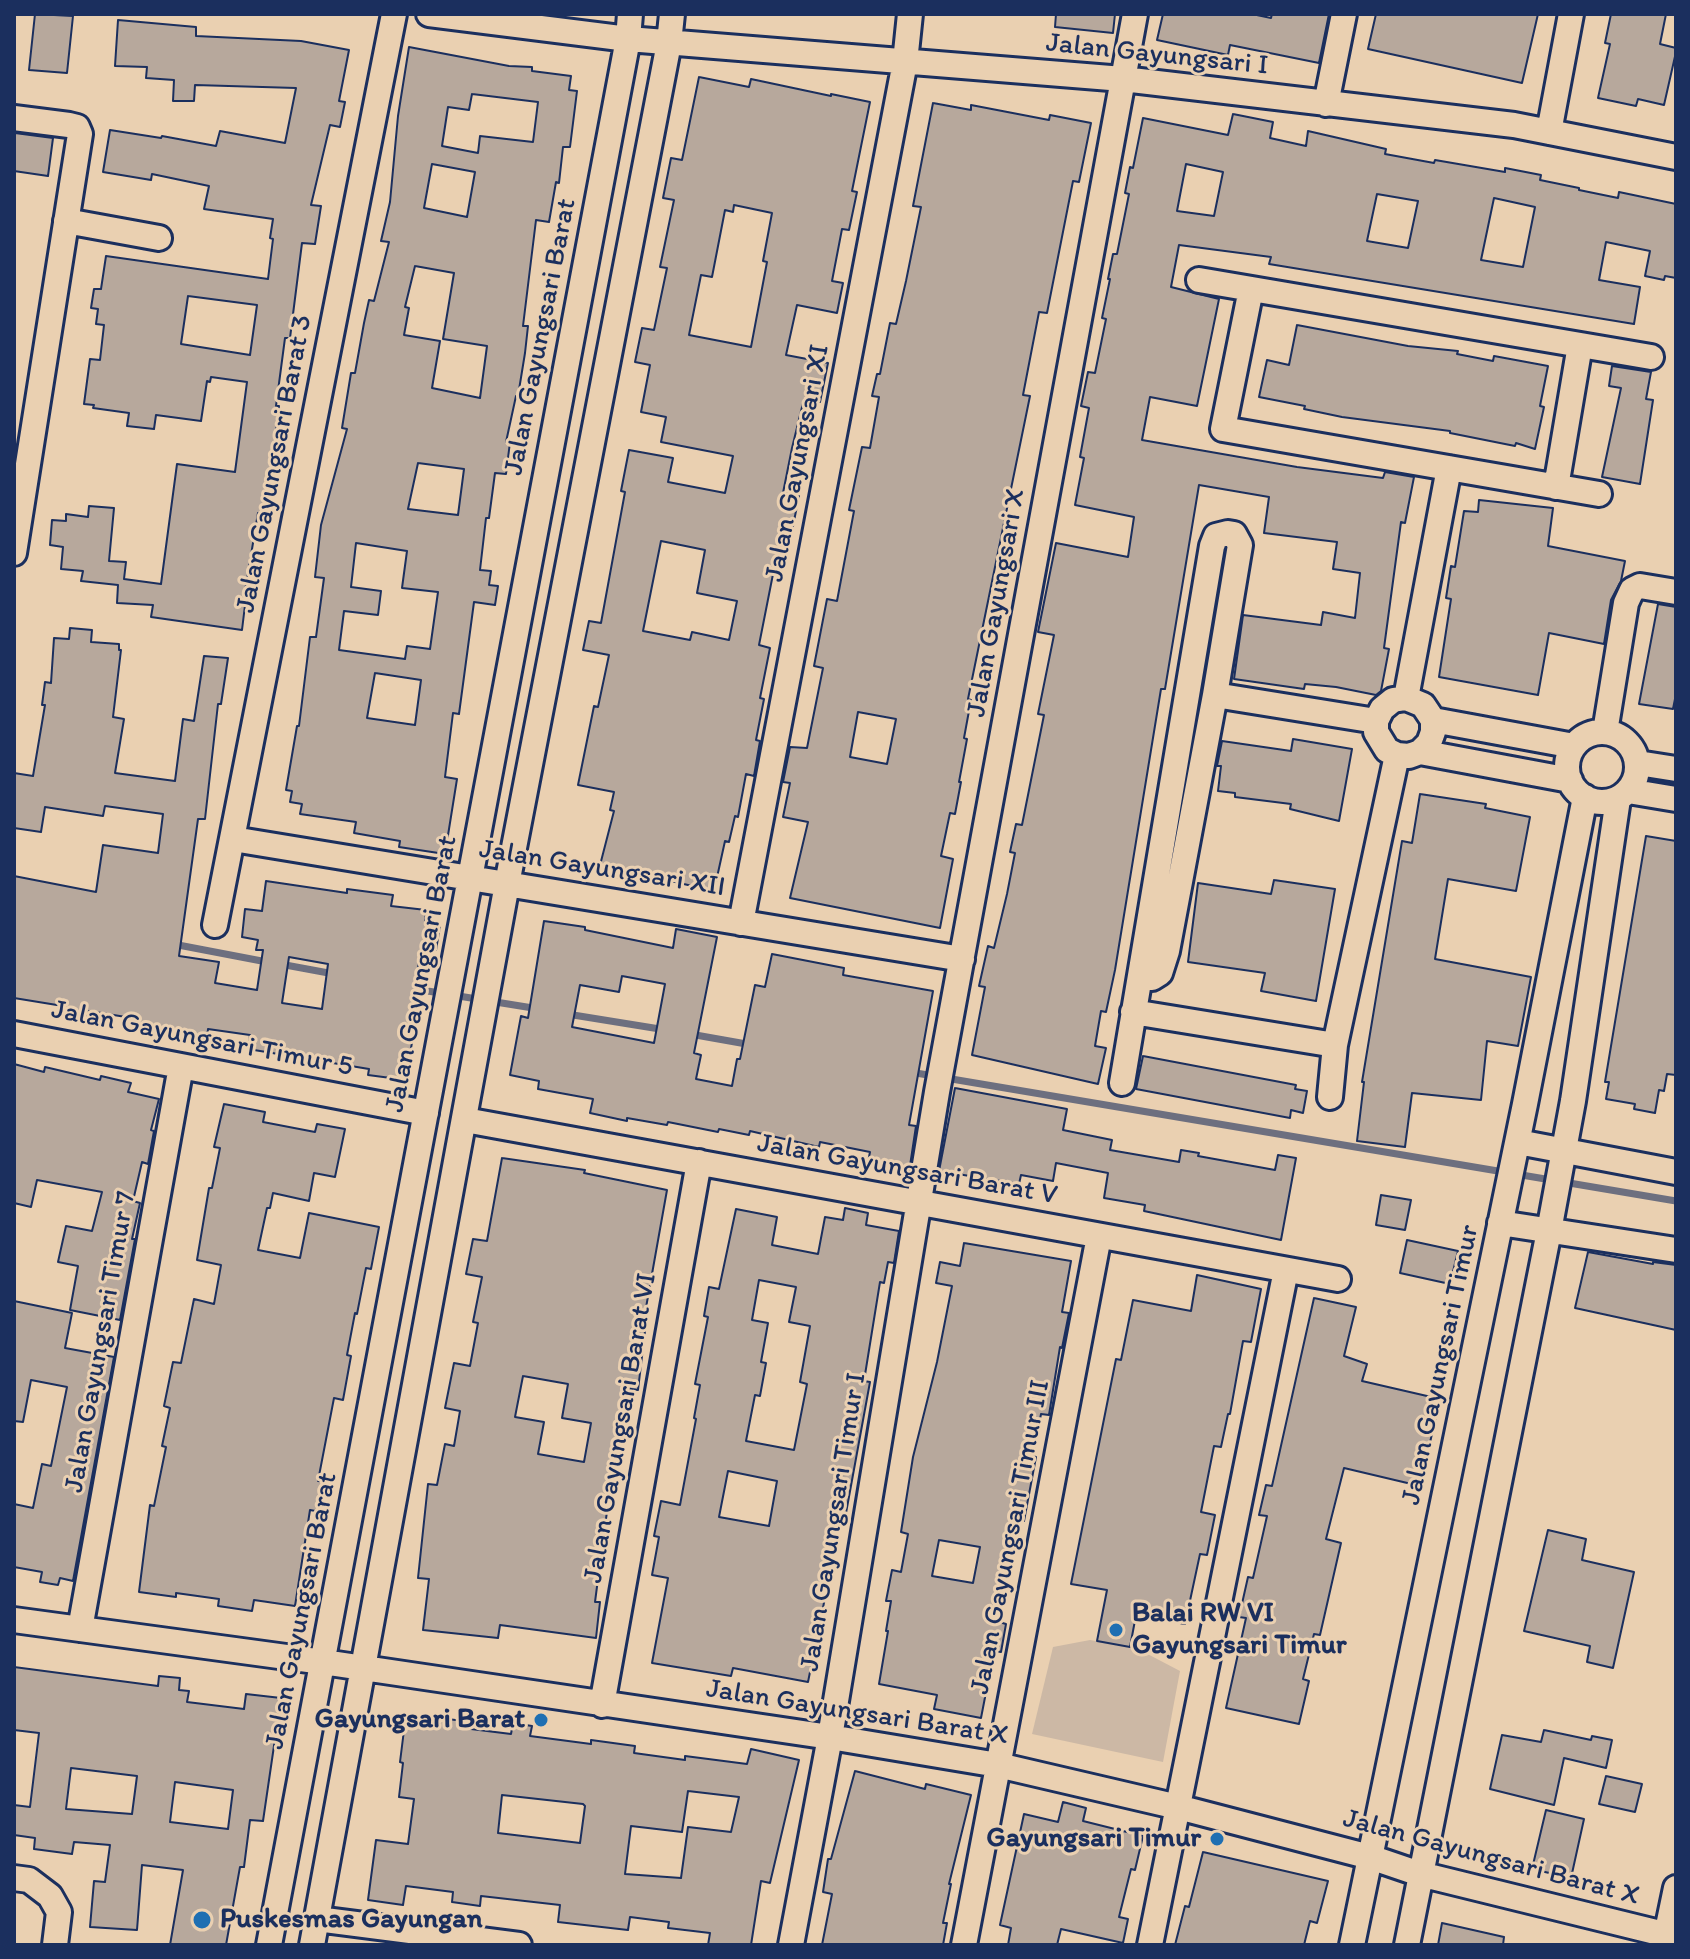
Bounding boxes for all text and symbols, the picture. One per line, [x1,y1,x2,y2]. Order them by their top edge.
street label: Jalan Gayungsari I [1044,27,1270,83]
street label: Jalan Gayungsari Barat [498,196,584,478]
street label: Jalan Gayungsari Barat 3 [230,312,320,616]
street label: Jalan Gayungsari XI [758,341,838,585]
street label: Jalan Gayungsari X [960,486,1034,720]
street label: Jalan Gayungsari Barat [379,833,465,1115]
street label: Jalan Gayungsari XII [477,833,727,905]
street label: Jalan Gayungsari Timur 5 [48,993,356,1085]
street label: Jalan Gayungsari Barat V [754,1127,1060,1213]
street label: Jalan Gayungsari Timur 7 [58,1189,144,1495]
street label: Jalan Gayungsari Timur [1395,1222,1487,1508]
street label: Jalan Gayungsari Barat VI [577,1270,665,1586]
street label: Jalan Gayungsari Timur I [794,1370,874,1674]
street label: Jalan Gayungsari Timur III [964,1377,1058,1697]
street label: Jalan Gayungsari Barat [259,1470,345,1752]
place label: Balai RW VI Gayungsari Timur [1132,1597,1347,1663]
marker: Balai RW VI Gayungsari Timur [1107,1621,1125,1639]
street label: Jalan Gayungsari Barat X [704,1673,1010,1753]
place label: Gayungsari Barat [315,1703,525,1737]
marker: Gayungsari Barat [532,1711,550,1729]
street label: Jalan Gayungsari Barat X [1339,1802,1643,1914]
place label: Gayungsari Timur [986,1822,1201,1856]
marker: Gayungsari Timur [1208,1830,1226,1848]
place label: Puskesmas Gayungan [220,1903,483,1937]
marker: Puskesmas Gayungan [191,1909,213,1931]

